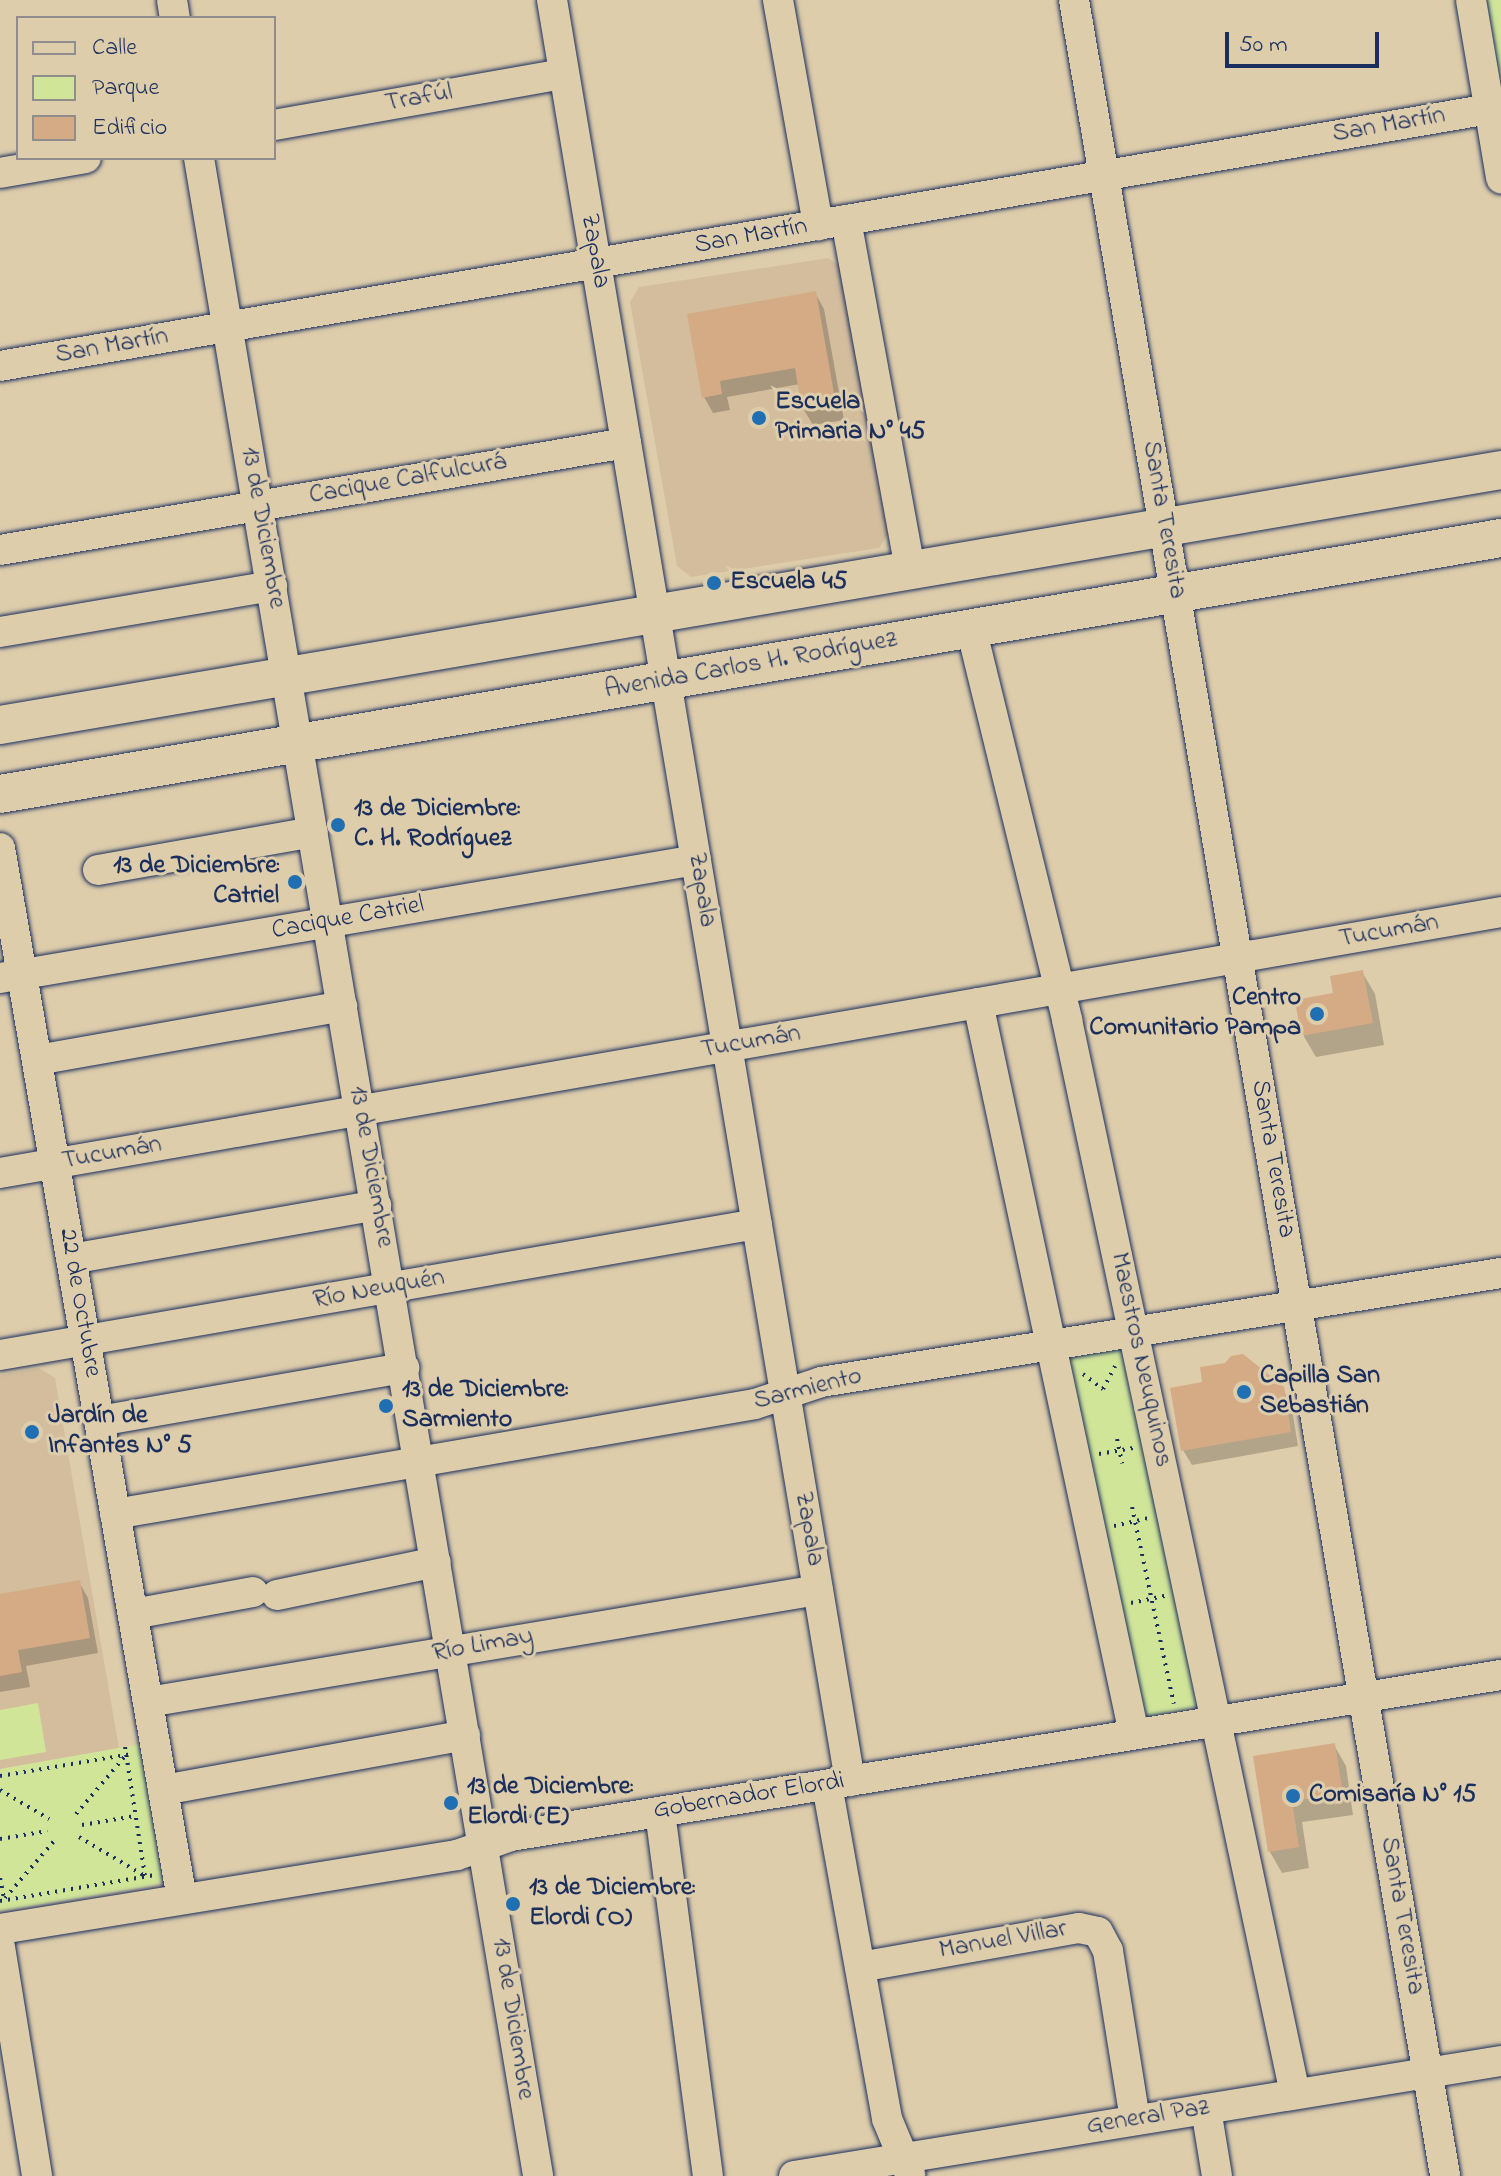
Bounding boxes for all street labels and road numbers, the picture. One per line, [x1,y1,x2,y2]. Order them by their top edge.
street label: Trafúl [383,78,455,120]
street label: San Martín [1330,101,1448,151]
street label: Zapala [572,211,616,291]
street label: San Martín [692,212,810,262]
street label: San Martín [53,322,171,372]
street label: Santa Teresita [1134,439,1192,601]
street label: 13 de Diciembre [232,445,292,611]
street label: Cacique Calfulcurá [307,447,509,513]
street label: Avenida Carlos H. Rodríguez [602,625,900,707]
street label: Zapala [680,850,722,930]
street label: Cacique Catriel [269,890,427,948]
street label: Tucumán [1337,908,1441,956]
street label: Tucumán [699,1019,803,1067]
street label: Santa Teresita [1243,1078,1301,1240]
street label: 13 de Diciembre [340,1084,400,1250]
street label: Tucumán [60,1130,164,1178]
street label: 22 de Octubre [51,1226,107,1380]
street label: Maestros Neuquinos [1102,1250,1178,1470]
street label: Río Neuquén [311,1263,447,1317]
street label: Sarmiento [751,1362,865,1418]
street label: Zapala [786,1489,830,1569]
street label: Río Limay [430,1622,536,1670]
street label: Gobernador Elordi [651,1766,847,1828]
street label: Santa Teresita [1372,1835,1430,1997]
street label: Manuel Villar [937,1914,1069,1968]
street label: 13 de Diciembre [484,1936,540,2102]
street label: General Paz [1084,2093,1212,2143]

